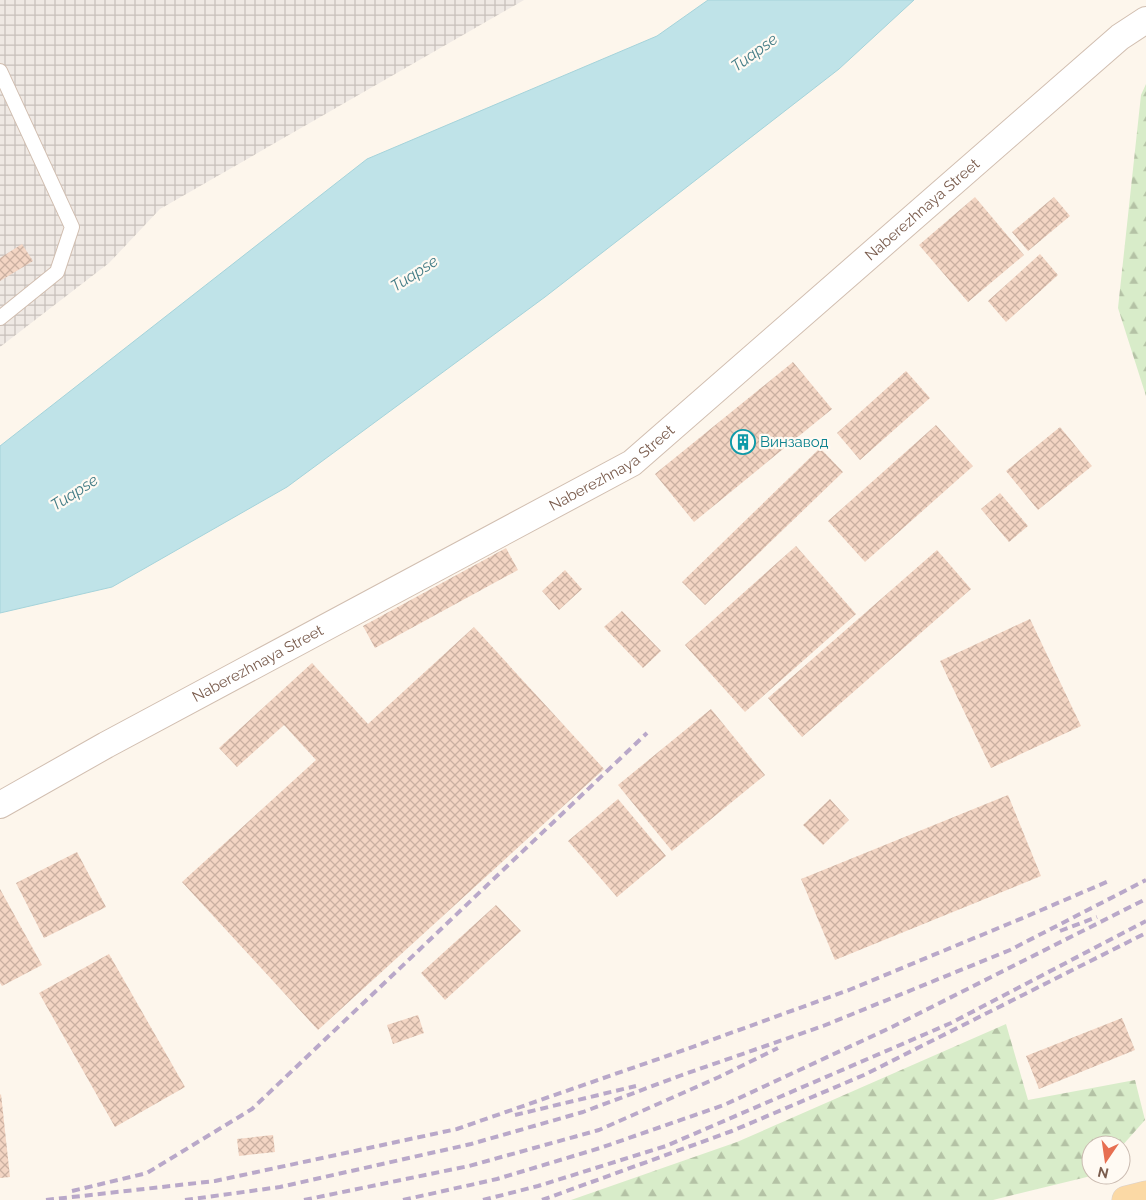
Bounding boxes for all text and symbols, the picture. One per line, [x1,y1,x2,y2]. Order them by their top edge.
water label: Tuapse [728,29,781,75]
street label: Naberezhnaya Street [861,155,983,264]
water label: Tuapse [387,251,442,296]
street label: Naberezhnaya Street [546,421,678,515]
building icon: Винзавод [730,429,756,455]
place label: Винзавод [760,433,829,451]
water label: Tuapse [47,470,102,515]
street label: Naberezhnaya Street [189,621,326,706]
north arrow [1081,1135,1131,1185]
text: N [1096,1164,1110,1182]

